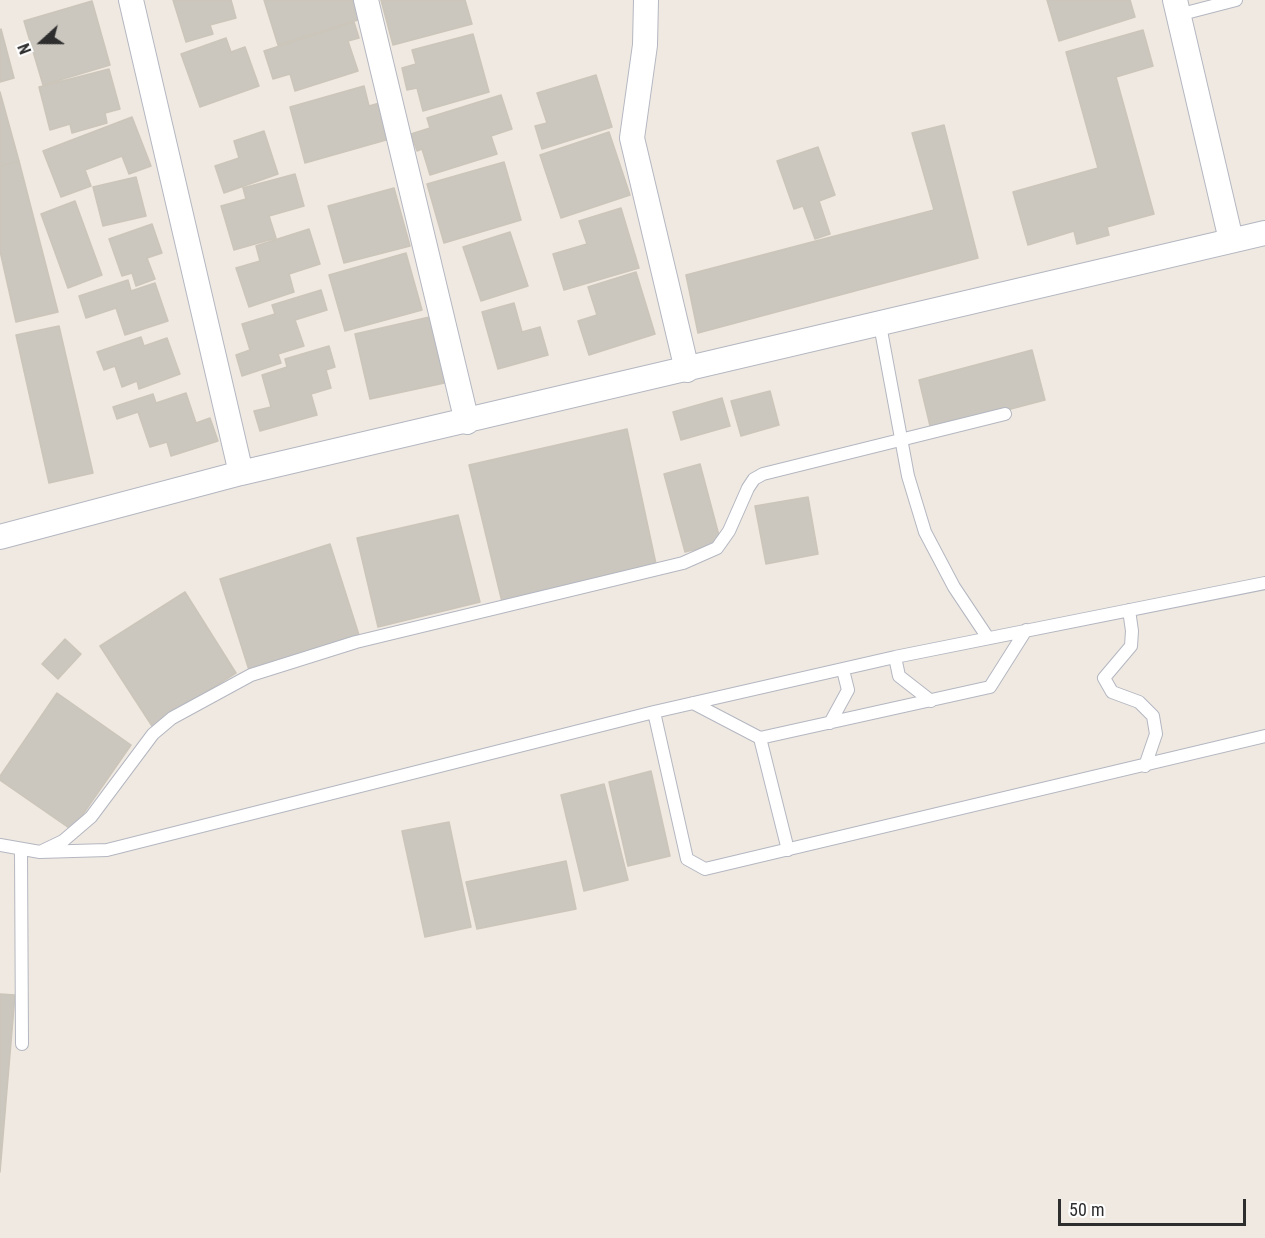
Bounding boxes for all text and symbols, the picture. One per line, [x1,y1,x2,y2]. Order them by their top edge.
north arrow [12,12,72,72]
text: N [14,41,35,57]
scale bar [1061,1187,1248,1225]
text: 50 m [1069,1199,1104,1220]

